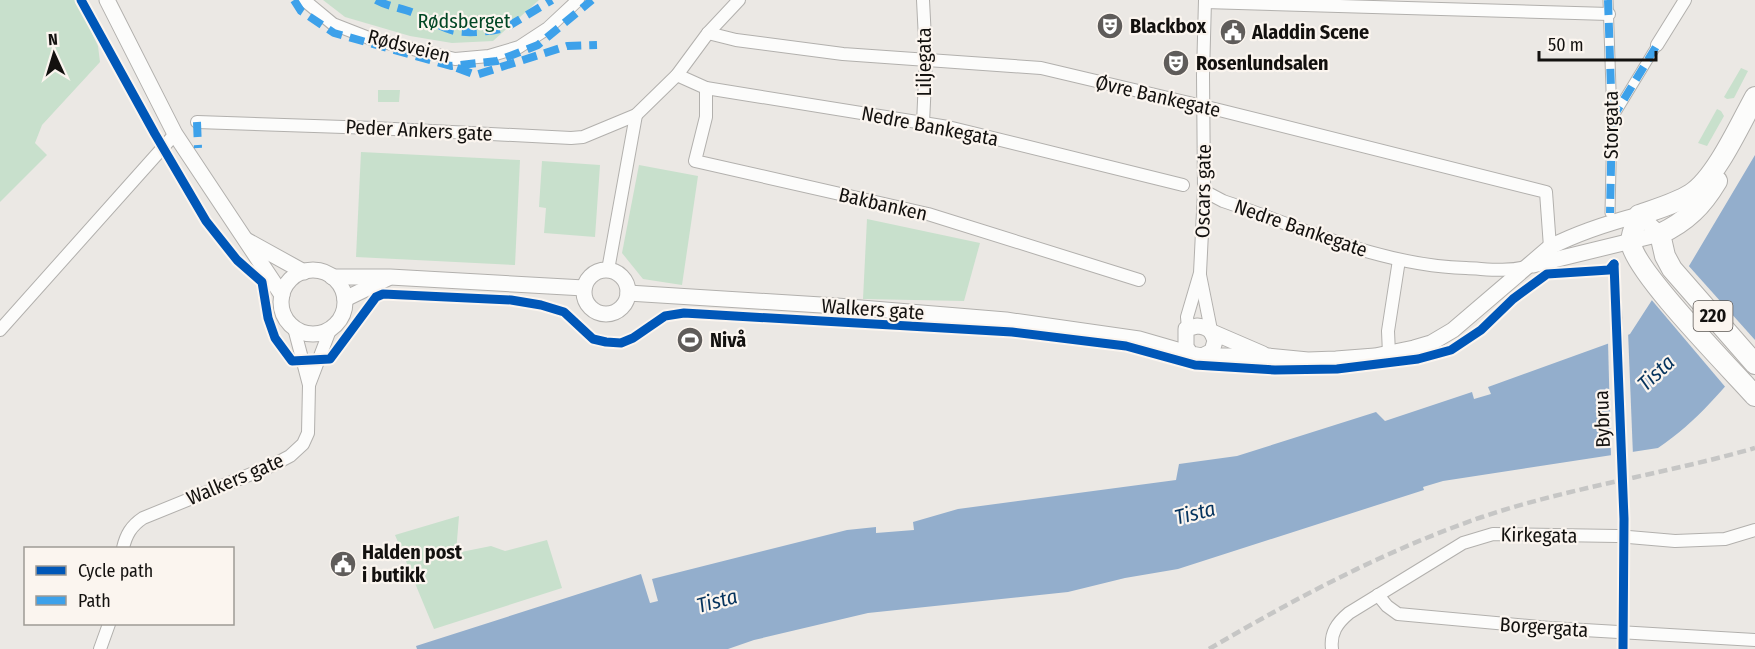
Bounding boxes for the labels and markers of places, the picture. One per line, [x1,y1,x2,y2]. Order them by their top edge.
theatre icon: Blackbox [1095,11,1125,41]
place label: Blackbox [1130,14,1207,38]
public building icon: Aladdin Scene [1218,17,1248,47]
place label: Aladdin Scene [1251,20,1369,44]
theatre icon: Rosenlundsalen [1161,48,1191,78]
place label: Rosenlundsalen [1196,51,1329,75]
sports icon: Nivå [675,325,705,355]
place label: Nivå [710,328,746,352]
place label: Halden post i butikk [362,540,463,587]
public building icon: Halden post i butikk [328,549,358,579]

